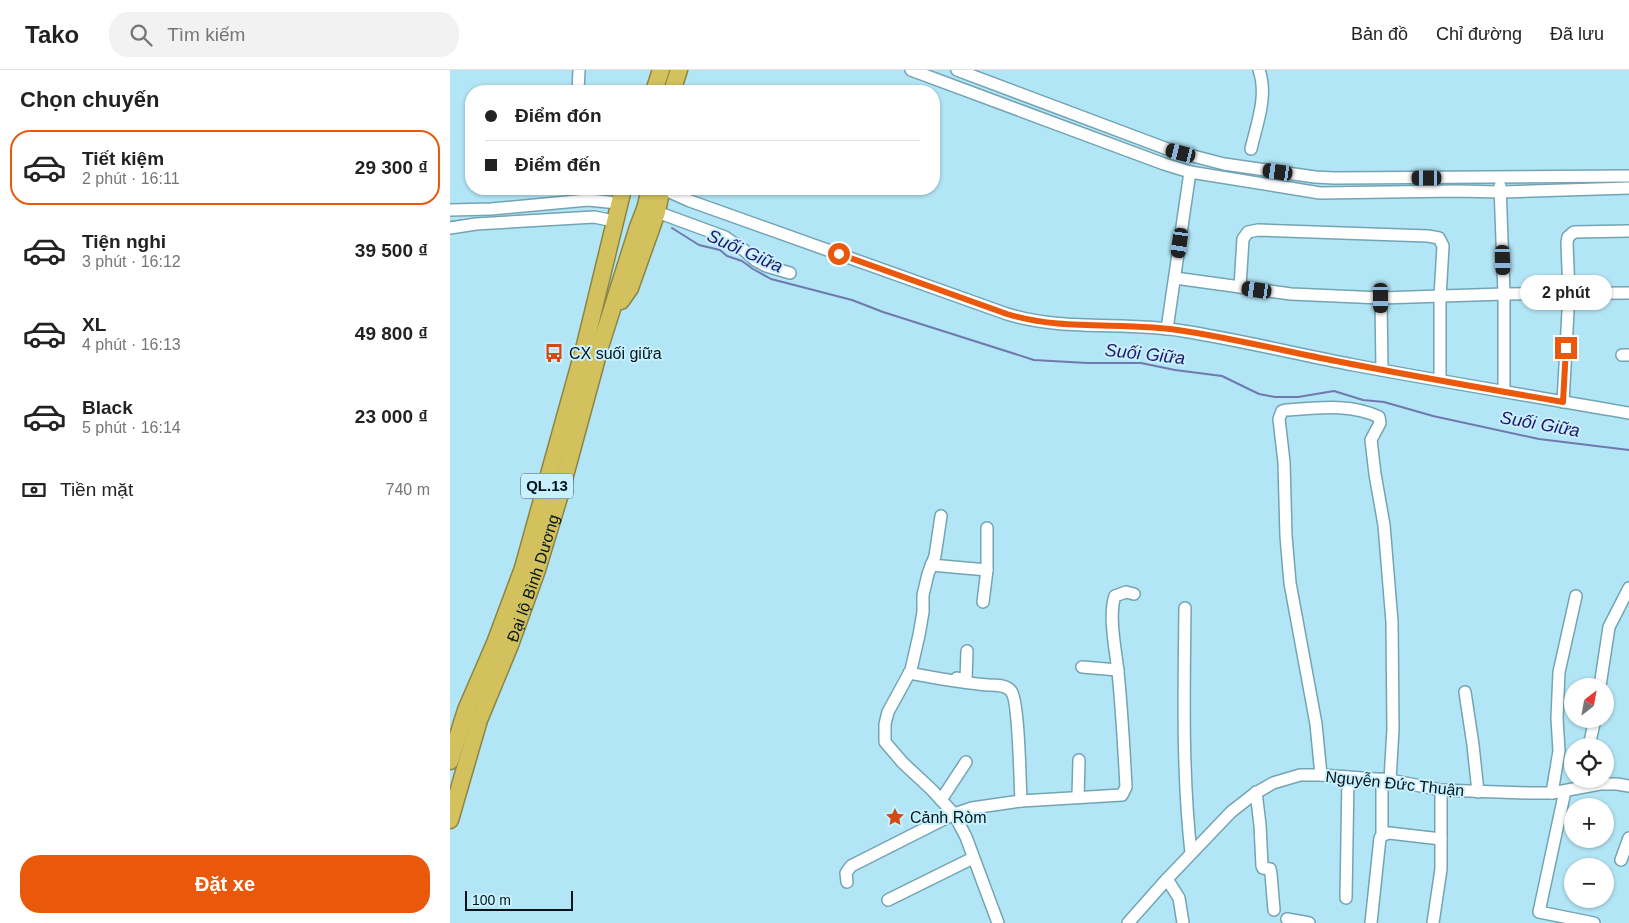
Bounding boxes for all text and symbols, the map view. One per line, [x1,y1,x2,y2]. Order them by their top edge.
search box [109,12,459,57]
text: Tako [25,21,79,48]
icon: search [127,21,155,49]
text: Tìm kiếm [167,24,245,45]
text: Bản đồ [1351,24,1408,44]
text: Chỉ đường [1436,24,1522,44]
text: Đã lưu [1550,24,1604,44]
text: Chọn chuyến [20,87,159,112]
text: Điểm đón [515,105,602,126]
car [1164,142,1197,164]
icon: car [22,145,67,190]
text: Tiết kiệm [82,148,164,169]
text: Điểm đến [515,154,601,175]
text: 29 300 ₫ [355,157,428,178]
car [1262,162,1293,182]
text: 2 phút · 16:11 [82,170,180,187]
car [1412,171,1442,186]
water label: Suối Giữa [704,226,786,276]
car [1170,227,1189,259]
icon: car [22,228,67,273]
text: Tiện nghi [82,231,166,252]
text: 39 500 ₫ [355,240,428,261]
route start [828,243,850,265]
car [1494,245,1511,275]
text: 3 phút · 16:12 [82,253,181,270]
callout: 2 phút [1520,276,1612,310]
car [1241,280,1272,300]
car [1373,283,1388,313]
text: 2 phút [1542,284,1590,301]
icon: car [22,311,67,356]
text: XL [82,314,106,335]
text: 49 800 ₫ [355,323,428,344]
text: 4 phút · 16:13 [82,336,181,353]
route end [1555,337,1577,359]
water label: Suối Giữa [1104,340,1186,368]
bus stop icon: CX suối giữa [543,342,565,364]
place label: CX suối giữa [569,345,662,362]
icon: car [22,394,67,439]
text: Black [82,397,133,418]
text: 23 000 ₫ [355,406,428,427]
water label: Suối Giữa [1499,407,1581,441]
text: 5 phút · 16:14 [82,419,181,436]
road number: QL.13 [521,474,573,498]
icon: cash [20,476,48,504]
text: Tiền mặt [60,479,133,500]
text: 740 m [386,481,430,498]
street label: Đại lộ Bình Dương [504,512,562,644]
north arrow [1564,678,1614,728]
map controls [1564,678,1614,908]
button: locate [1564,738,1614,788]
street label: Nguyễn Đức Thuận [1325,767,1465,799]
button: + [1564,798,1614,848]
place icon: Cảnh Ròm [884,806,906,828]
place label: Cảnh Ròm [910,809,986,826]
button: Đặt xe [20,855,430,913]
button: − [1564,858,1614,908]
scale bar [465,888,572,911]
text: 100 m [472,892,511,908]

